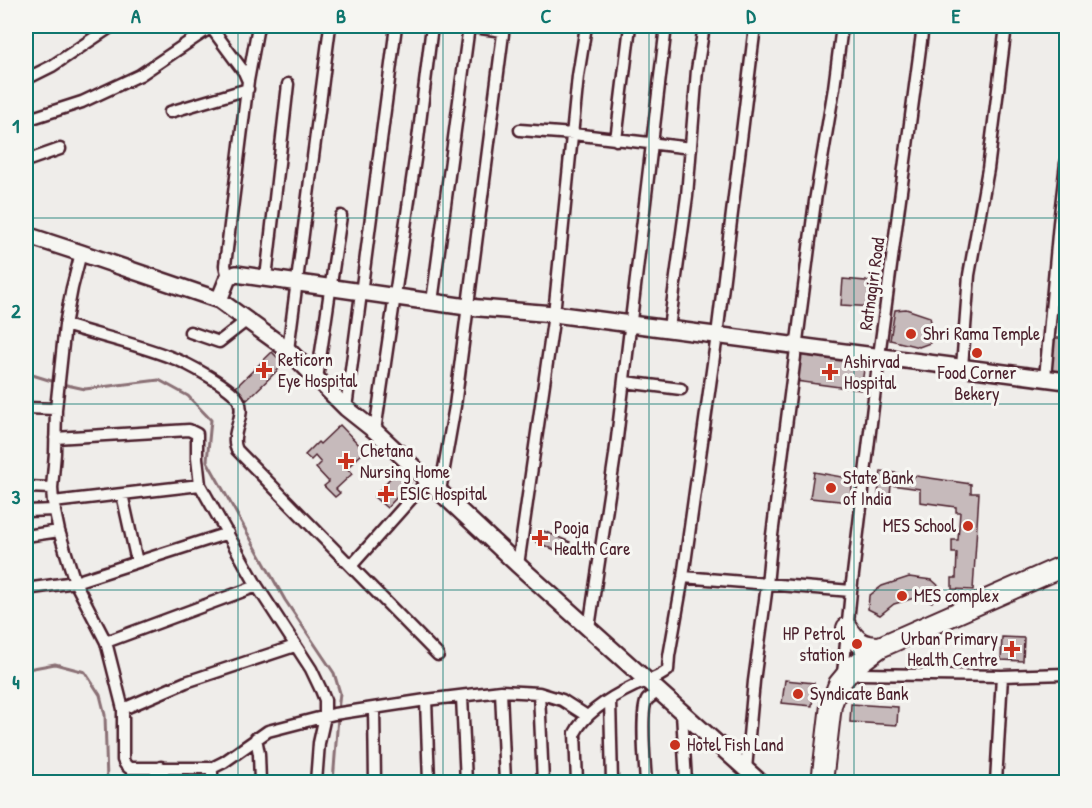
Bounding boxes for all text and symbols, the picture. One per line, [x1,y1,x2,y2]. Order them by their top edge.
text: A [131,2,141,29]
text: B [336,2,346,29]
text: C [541,2,552,29]
text: D [746,2,756,29]
text: E [952,2,961,29]
text: 1 [12,112,20,139]
street label: Ratnagiri Road [853,236,890,332]
text: 2 [11,297,21,324]
place label: Shri Rama Temple [923,321,1040,346]
marker: Shri Rama Temple [904,327,918,341]
marker: Food Corner Bekery [970,346,984,360]
place label: Reticorn Eye Hospital [278,347,357,393]
place label: Ashirvad Hospital [844,349,900,395]
place label: Food Corner Bekery [937,360,1016,406]
marker: Reticorn Eye Hospital [255,361,273,379]
marker: Ashirvad Hospital [821,363,839,381]
place label: Chetana Nursing Home [360,438,450,484]
marker: Chetana Nursing Home [337,452,355,470]
place label: State Bank of India [843,465,914,511]
place label: ESIC Hospital [400,481,487,506]
marker: State Bank of India [824,481,838,495]
text: 3 [12,483,21,510]
marker: ESIC Hospital [377,485,395,503]
place label: MES School [883,513,956,538]
place label: Pooja Health Care [554,515,630,561]
marker: MES School [961,519,975,533]
marker: Pooja Health Care [531,529,549,547]
place label: MES complex [914,583,999,608]
marker: MES complex [895,589,909,603]
place label: HP Petrol station [783,621,845,667]
place label: Urban Primary Health Centre [901,626,998,672]
marker: HP Petrol station [850,637,864,651]
marker: Urban Primary Health Centre [1003,640,1021,658]
text: 4 [12,668,20,695]
place label: Syndicate Bank [810,681,909,706]
marker: Syndicate Bank [791,687,805,701]
place label: Hotel Fish Land [687,732,783,757]
marker: Hotel Fish Land [668,738,682,752]

